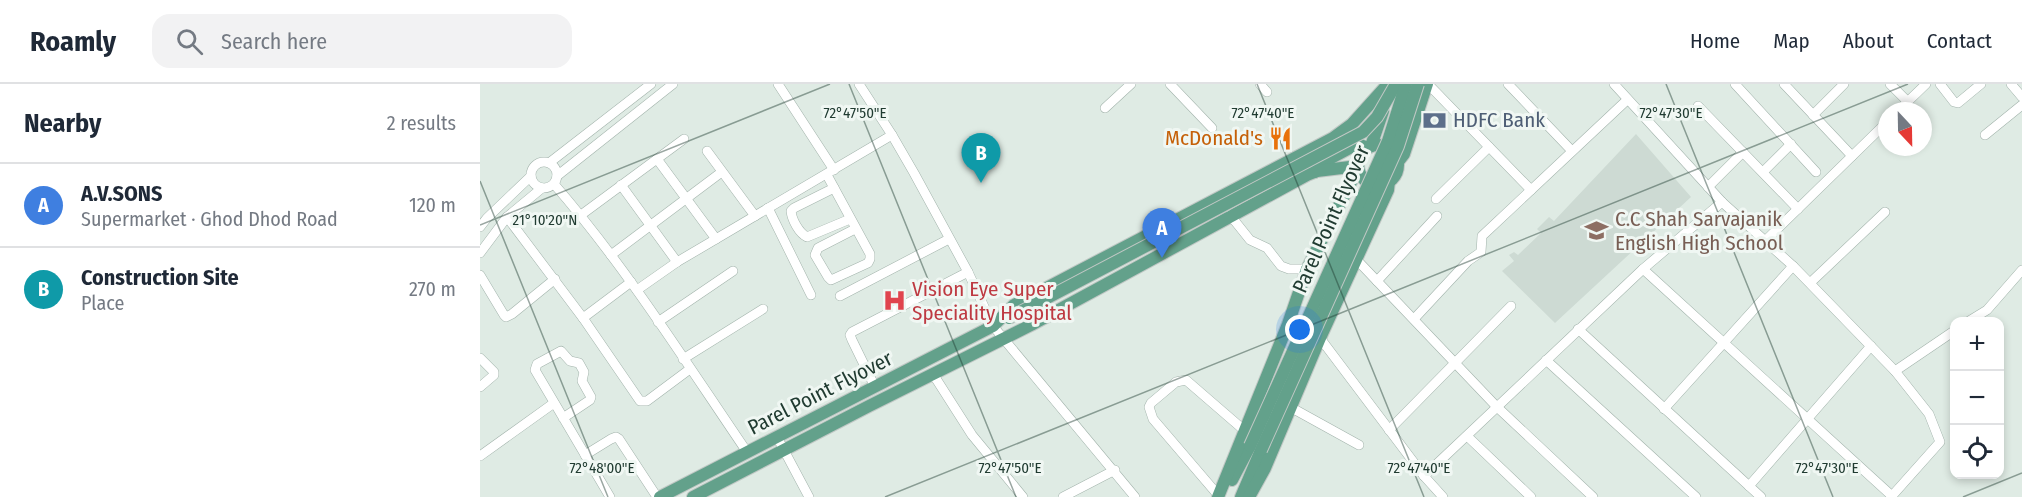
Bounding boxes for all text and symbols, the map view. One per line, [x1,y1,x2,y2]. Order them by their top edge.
search box [152,14,572,68]
text: Roamly [30,25,116,58]
icon: search [173,25,206,58]
text: Search here [221,28,327,55]
text: Home [1690,28,1740,54]
text: Map [1773,28,1810,54]
text: About [1843,28,1894,54]
text: Contact [1927,28,1992,54]
north arrow [1878,102,1932,156]
text: 72°47'50"E [823,104,887,122]
text: 72°47'40"E [1232,104,1294,122]
text: 72°47'30"E [1640,104,1702,122]
bank icon: HDFC Bank [1422,107,1448,133]
place label: HDFC Bank [1453,107,1545,133]
text: Nearby [24,108,101,139]
text: 2 results [387,111,456,135]
place label: McDonald's [1165,125,1263,151]
restaurant icon: McDonald's [1268,125,1294,151]
pin: B [962,134,1000,183]
street label: Parel Point Flyover [1287,141,1375,297]
text: A.V.SONS [81,180,162,207]
text: A [38,193,49,217]
text: 120 m [409,193,456,217]
place label: C.C Shah Sarvajanik English High School [1615,206,1784,256]
text: Supermarket · Ghod Dhod Road [81,207,338,231]
pin: A [1142,208,1182,258]
text: 21°10'20"N [513,211,577,229]
school or university icon: C.C Shah Sarvajanik English High School [1584,218,1610,244]
text: Construction Site [81,264,239,291]
place label: Vision Eye Super Speciality Hospital [912,276,1072,326]
text: B [38,277,49,301]
text: 270 m [409,277,456,301]
hospital icon: Vision Eye Super Speciality Hospital [881,288,907,314]
text: Place [81,291,124,315]
your location [1285,315,1314,344]
map controls [1950,317,2004,479]
button: + [1950,317,2004,371]
street label: Parel Point Flyover [743,345,897,441]
button: − [1950,371,2004,425]
button: locate [1950,425,2004,479]
text: 72°48'00"E [569,459,635,477]
text: 72°47'50"E [978,459,1042,477]
text: 72°47'40"E [1388,459,1450,477]
text: 72°47'30"E [1796,459,1858,477]

